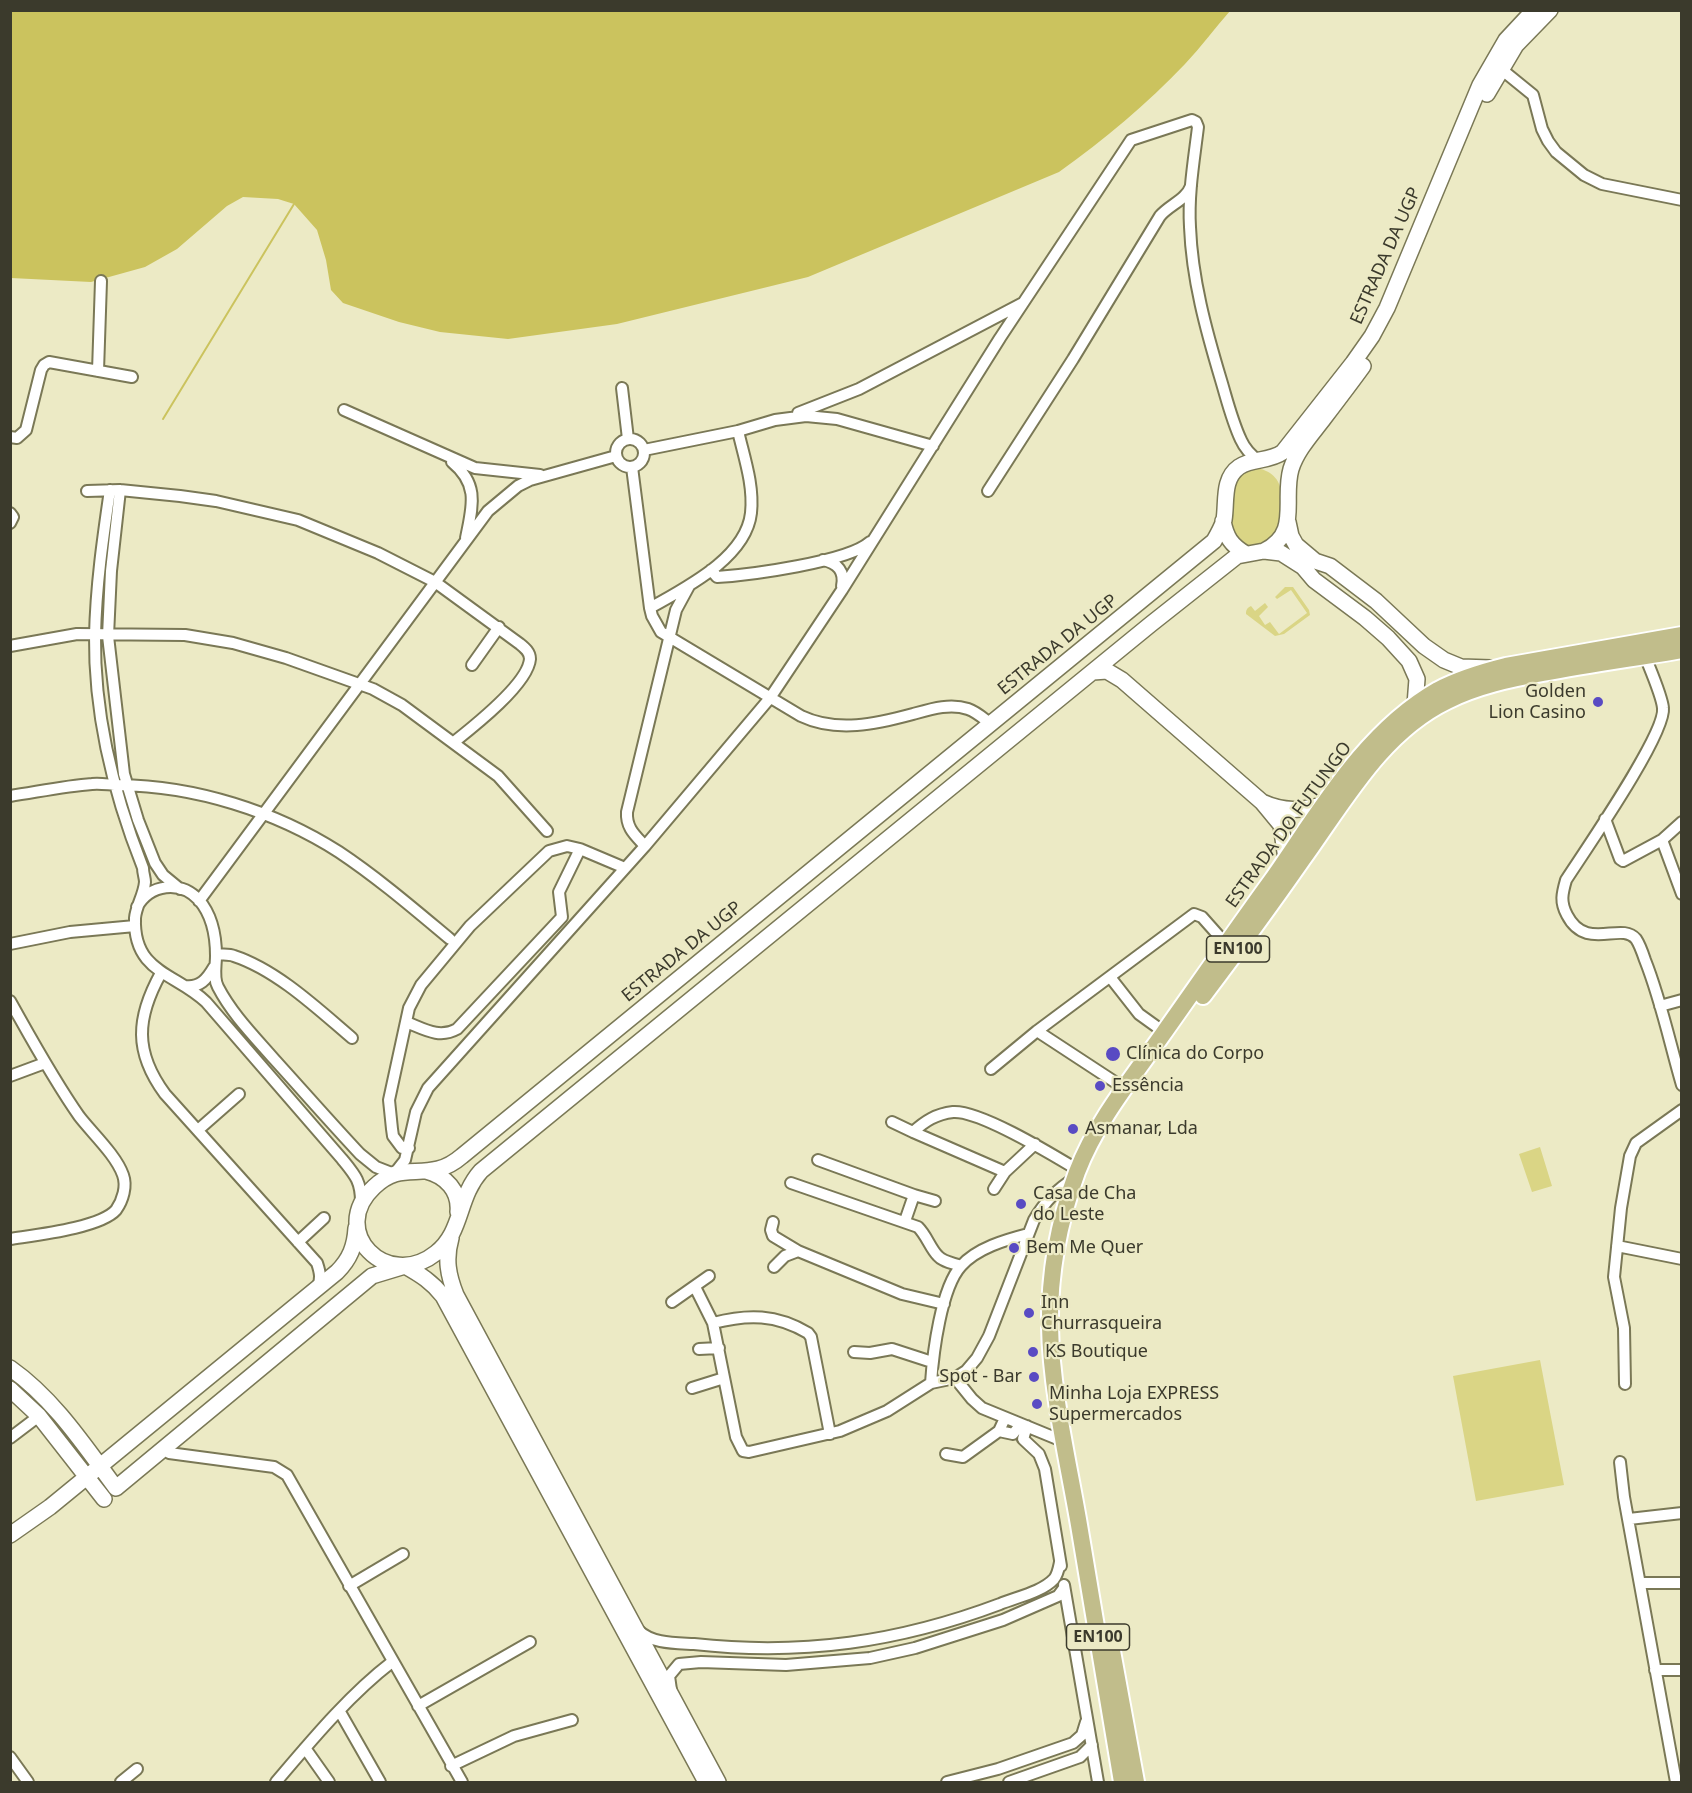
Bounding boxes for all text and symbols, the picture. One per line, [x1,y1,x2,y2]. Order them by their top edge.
street label: ESTRADA DA UGP [1346,184,1426,328]
street label: ESTRADA DA UGP [994,590,1122,700]
place label: Golden Lion Casino [1488,681,1586,724]
marker: Golden Lion Casino [1591,695,1605,709]
street label: ESTRADA DO FUTUNGO [1222,738,1356,912]
street label: ESTRADA DA UGP [618,897,746,1007]
road number: EN100 [1206,936,1270,962]
place label: Clínica do Corpo [1126,1043,1264,1065]
marker: Clínica do Corpo [1104,1045,1122,1063]
place label: Essência [1112,1075,1184,1097]
marker: Essência [1093,1079,1107,1093]
place label: Asmanar, Lda [1085,1118,1198,1140]
marker: Asmanar, Lda [1066,1122,1080,1136]
place label: Casa de Cha do Leste [1033,1183,1136,1226]
marker: Casa de Cha do Leste [1014,1197,1028,1211]
place label: Bem Me Quer [1026,1237,1143,1259]
marker: Bem Me Quer [1007,1241,1021,1255]
place label: Inn Churrasqueira [1041,1292,1162,1334]
marker: Inn Churrasqueira [1022,1306,1036,1320]
place label: KS Boutique [1045,1341,1148,1363]
marker: KS Boutique [1026,1345,1040,1359]
place label: Spot - Bar [939,1366,1022,1388]
marker: Spot - Bar [1027,1370,1041,1384]
place label: Minha Loja EXPRESS Supermercados [1049,1383,1219,1426]
marker: Minha Loja EXPRESS Supermercados [1030,1397,1044,1411]
road number: EN100 [1066,1624,1130,1650]

